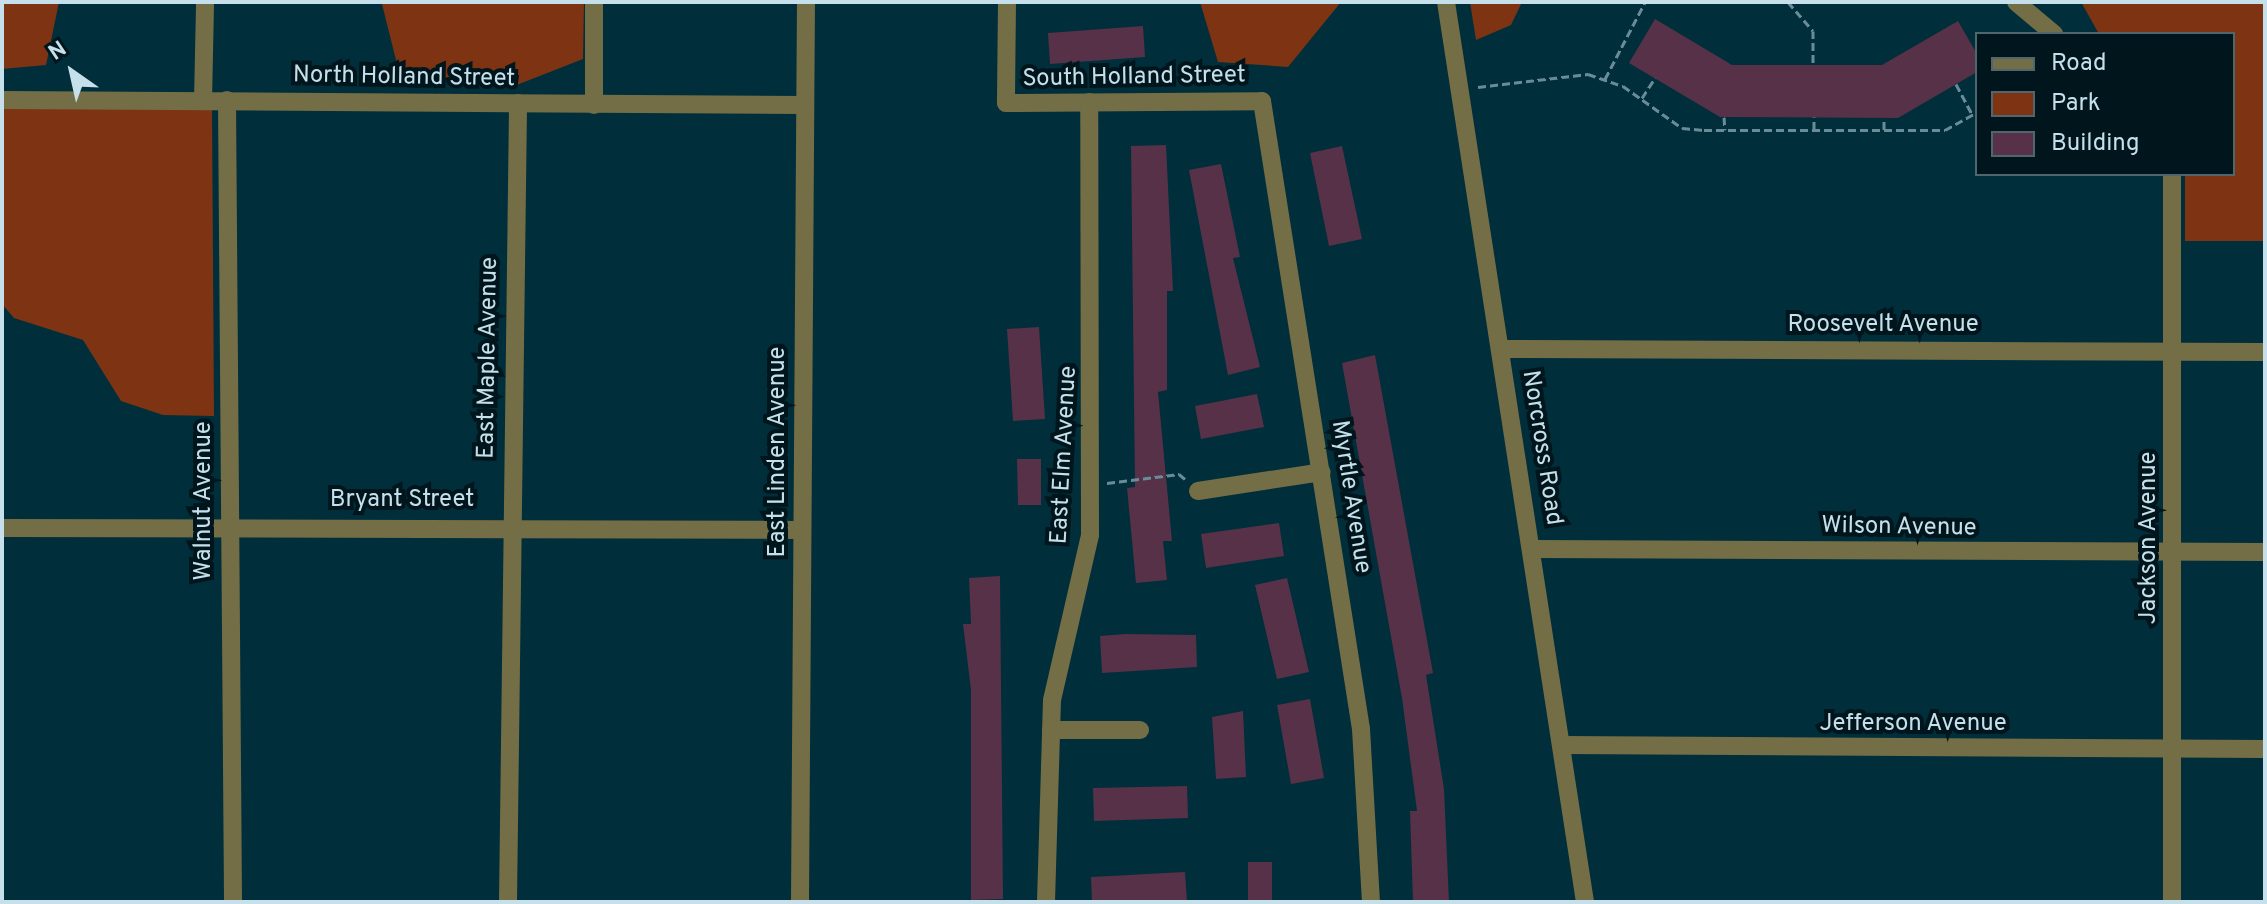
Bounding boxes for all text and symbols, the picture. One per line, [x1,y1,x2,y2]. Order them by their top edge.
north arrow [32,32,112,112]
legend [1975,32,2235,176]
text: N [44,36,72,67]
text: Road [2051,49,2107,79]
street label: North Holland Street [292,62,516,94]
street label: South Holland Street [1022,62,1246,94]
text: Park [2051,89,2101,119]
text: Building [2051,129,2140,159]
street label: East Maple Avenue [473,256,505,460]
street label: Roosevelt Avenue [1787,312,1979,340]
street label: East Linden Avenue [765,346,793,558]
street label: East Elm Avenue [1046,365,1084,545]
street label: Norcross Road [1515,368,1567,528]
street label: Myrtle Avenue [1324,418,1376,576]
street label: Walnut Avenue [191,421,219,581]
street label: Jackson Avenue [2136,451,2164,625]
street label: Bryant Street [330,487,474,515]
street label: Wilson Avenue [1821,512,1977,544]
street label: Jefferson Avenue [1819,711,2007,739]

